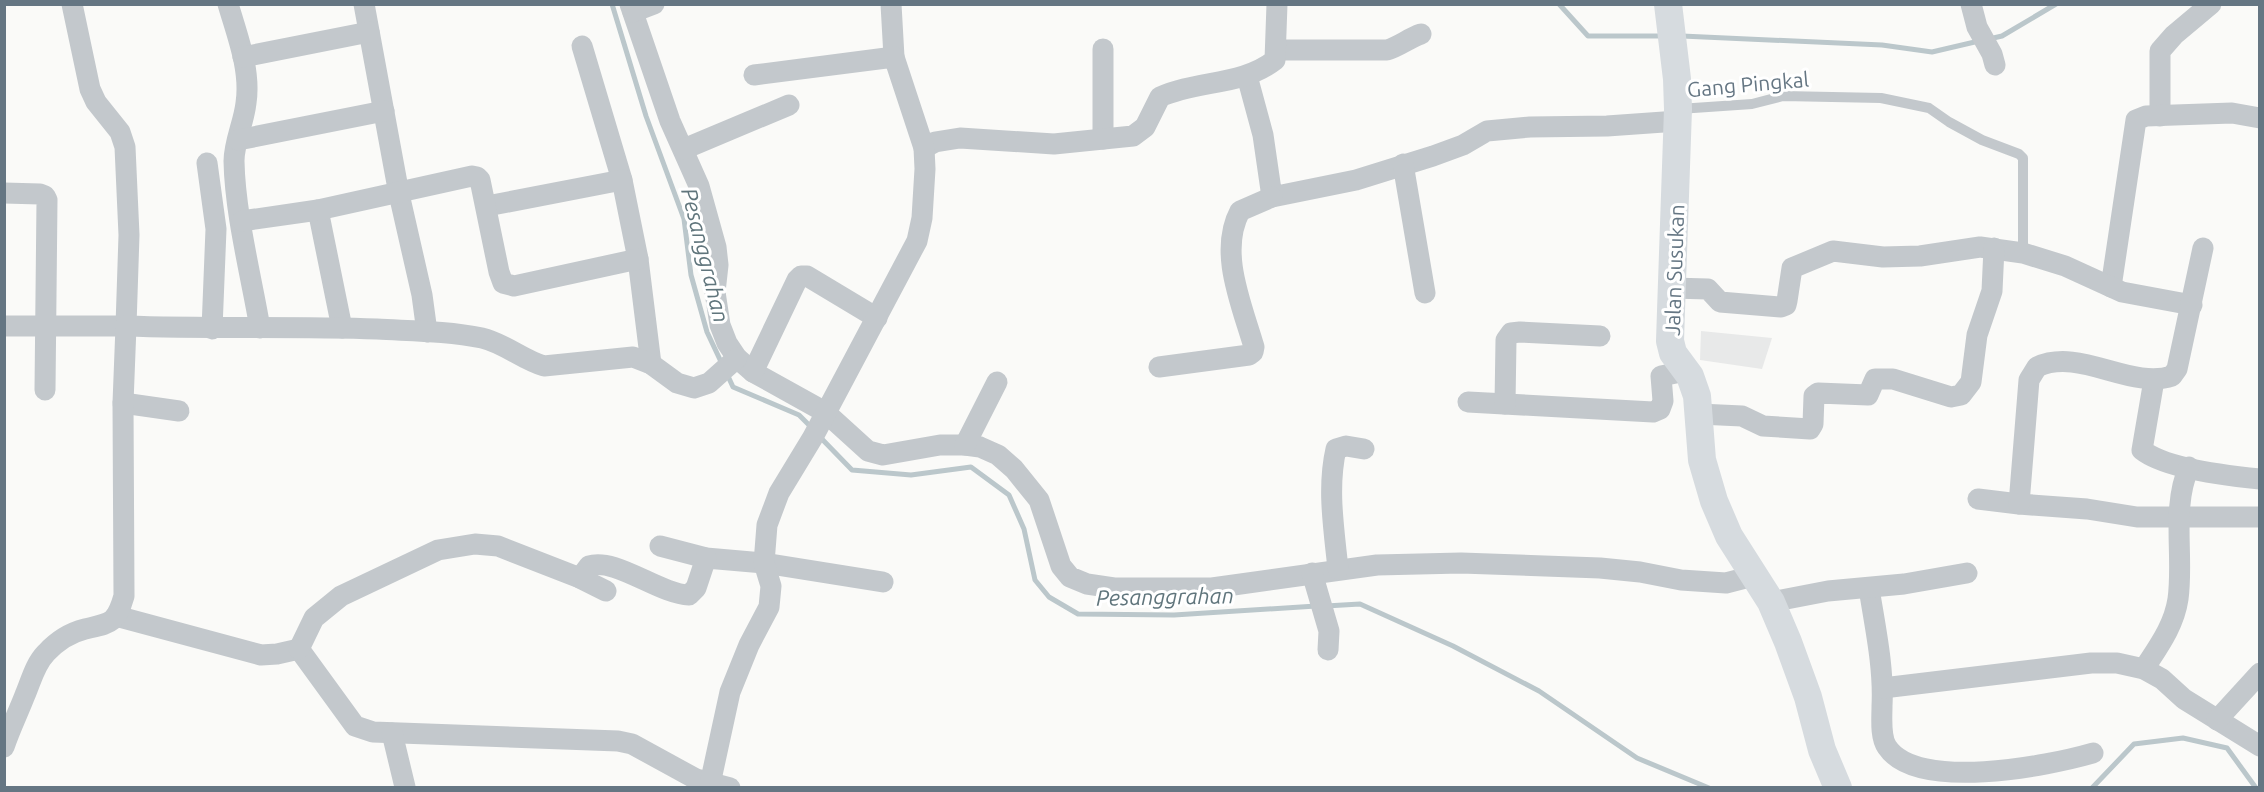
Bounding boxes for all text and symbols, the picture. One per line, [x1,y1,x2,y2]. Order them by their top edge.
street label: Gang Pingkal [1686,67,1810,101]
water label: Pesanggrahan [677,185,735,325]
street label: Jalan Susukan [1660,204,1688,336]
water label: Pesanggrahan [1096,582,1234,610]

